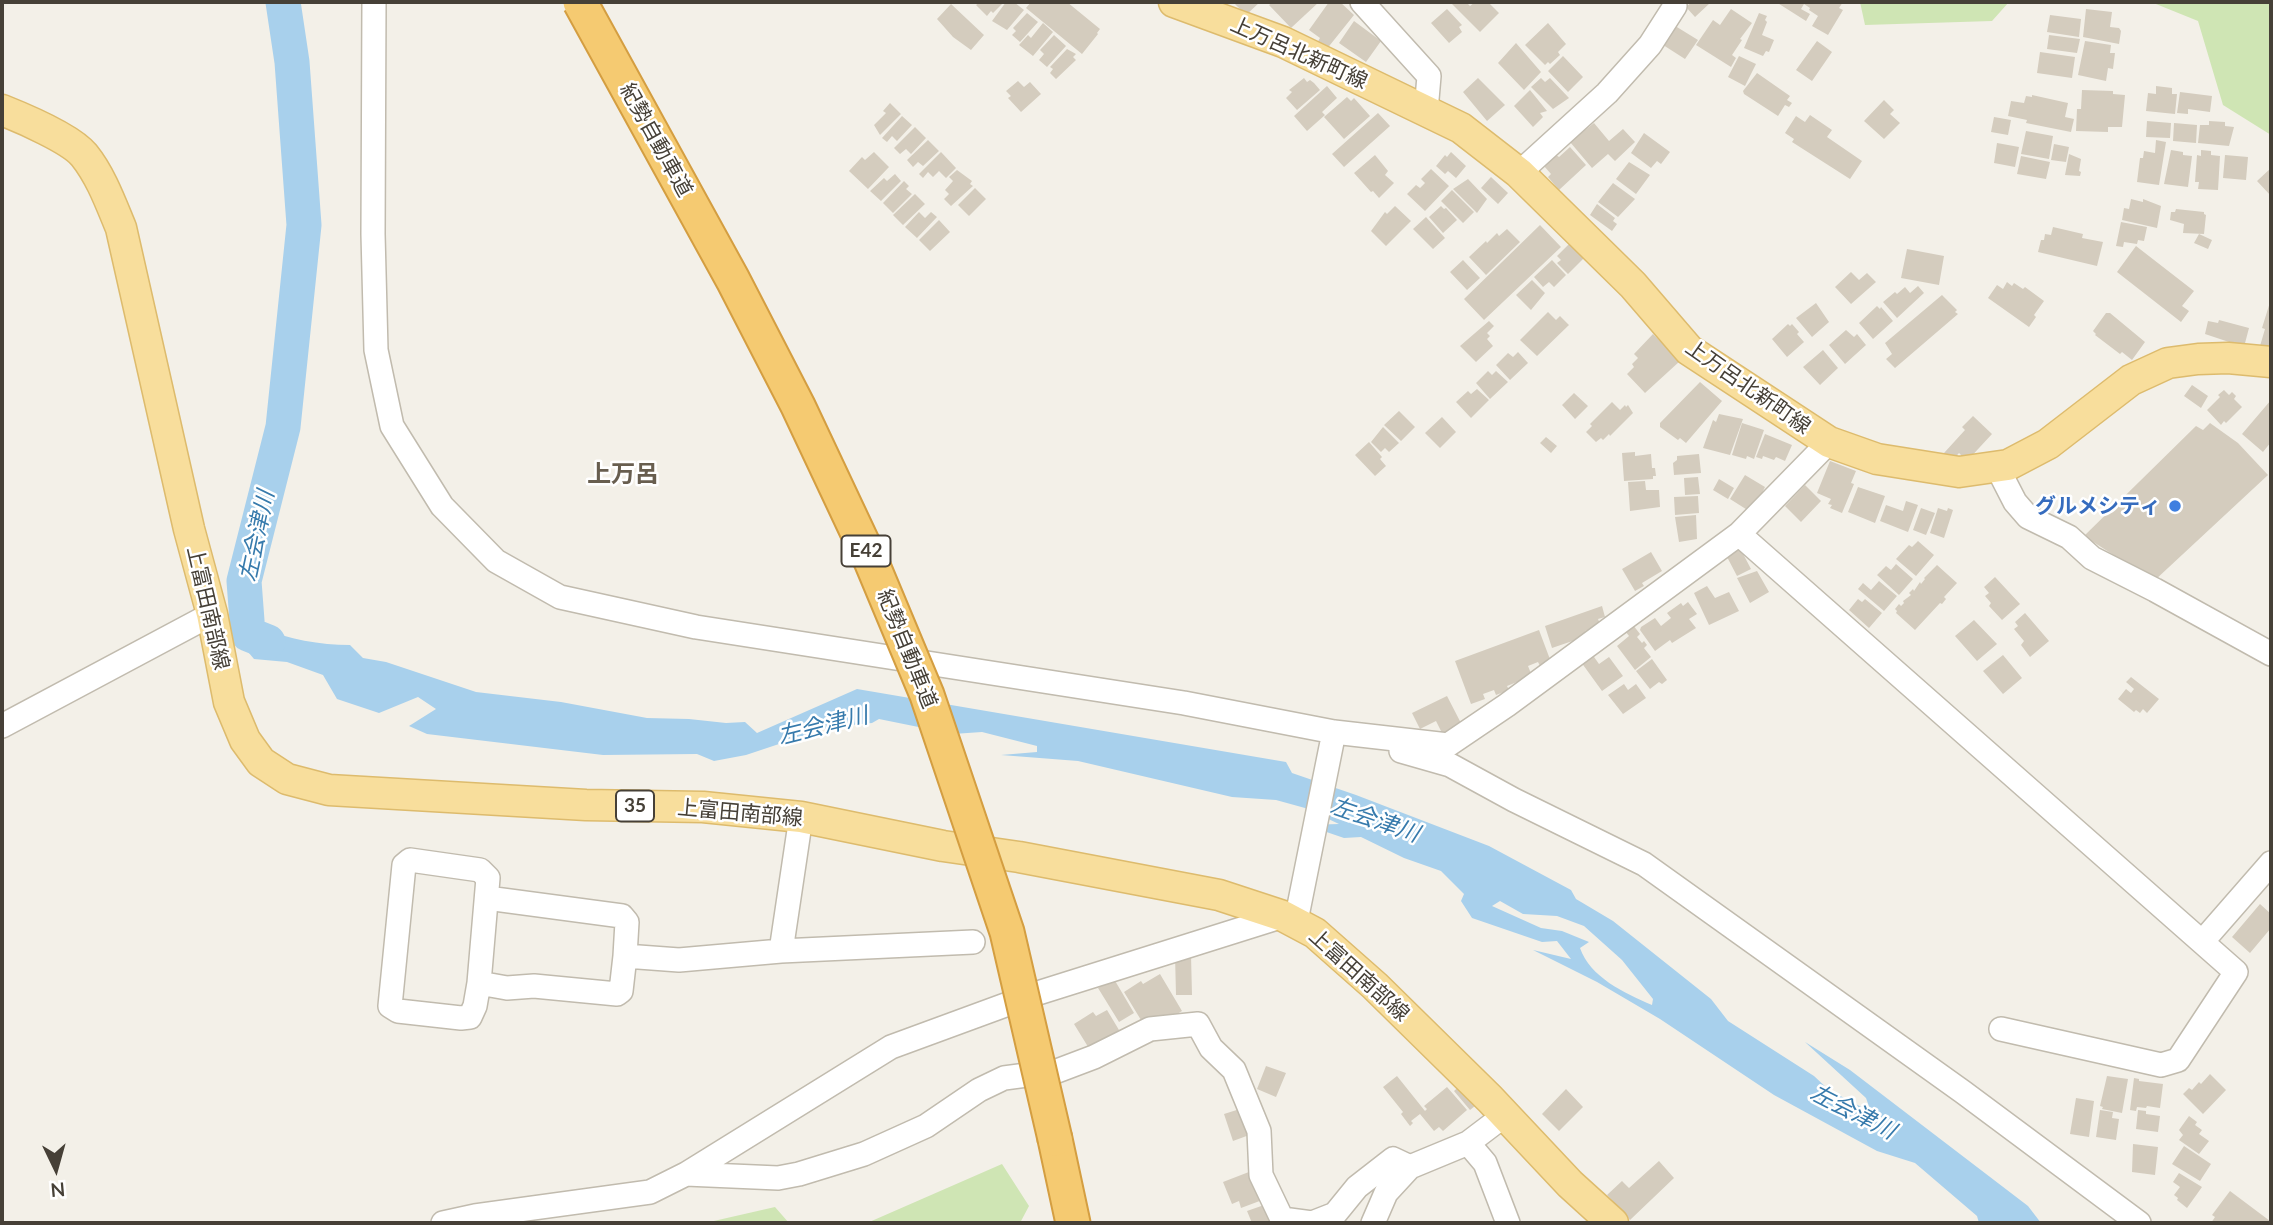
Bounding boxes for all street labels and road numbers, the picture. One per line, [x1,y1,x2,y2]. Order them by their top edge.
street label: 上万呂北新町線 [1227,12,1371,94]
street label: 紀勢自動車道 [614,79,698,201]
street label: 上万呂北新町線 [1681,335,1815,439]
road number: E42 [842,536,890,566]
street label: 上富田南部線 [182,544,234,672]
street label: 紀勢自動車道 [872,586,942,712]
road number: 35 [616,790,654,821]
street label: 上富田南部線 [676,795,804,831]
street label: 上富田南部線 [1304,923,1414,1027]

